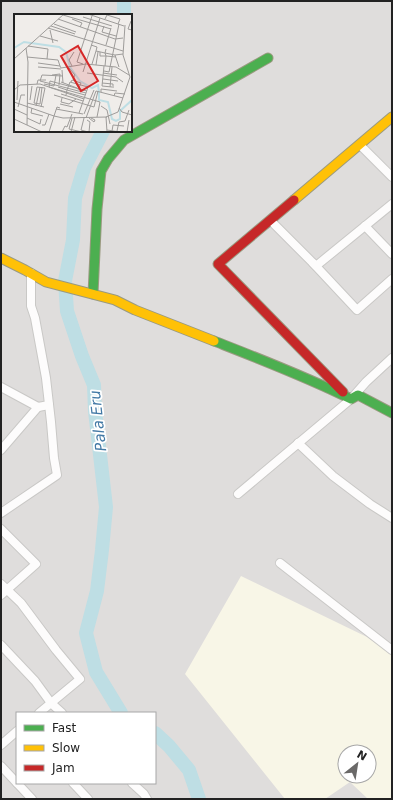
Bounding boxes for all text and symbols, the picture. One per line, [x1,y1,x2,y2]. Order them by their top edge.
inset map [14,14,132,132]
water label: Pala Eru [86,389,110,453]
legend [16,712,156,784]
text: Fast [52,721,76,735]
text: Slow [52,741,80,755]
north arrow [337,744,377,784]
text: N [355,748,369,764]
text: Jam [51,761,75,775]

